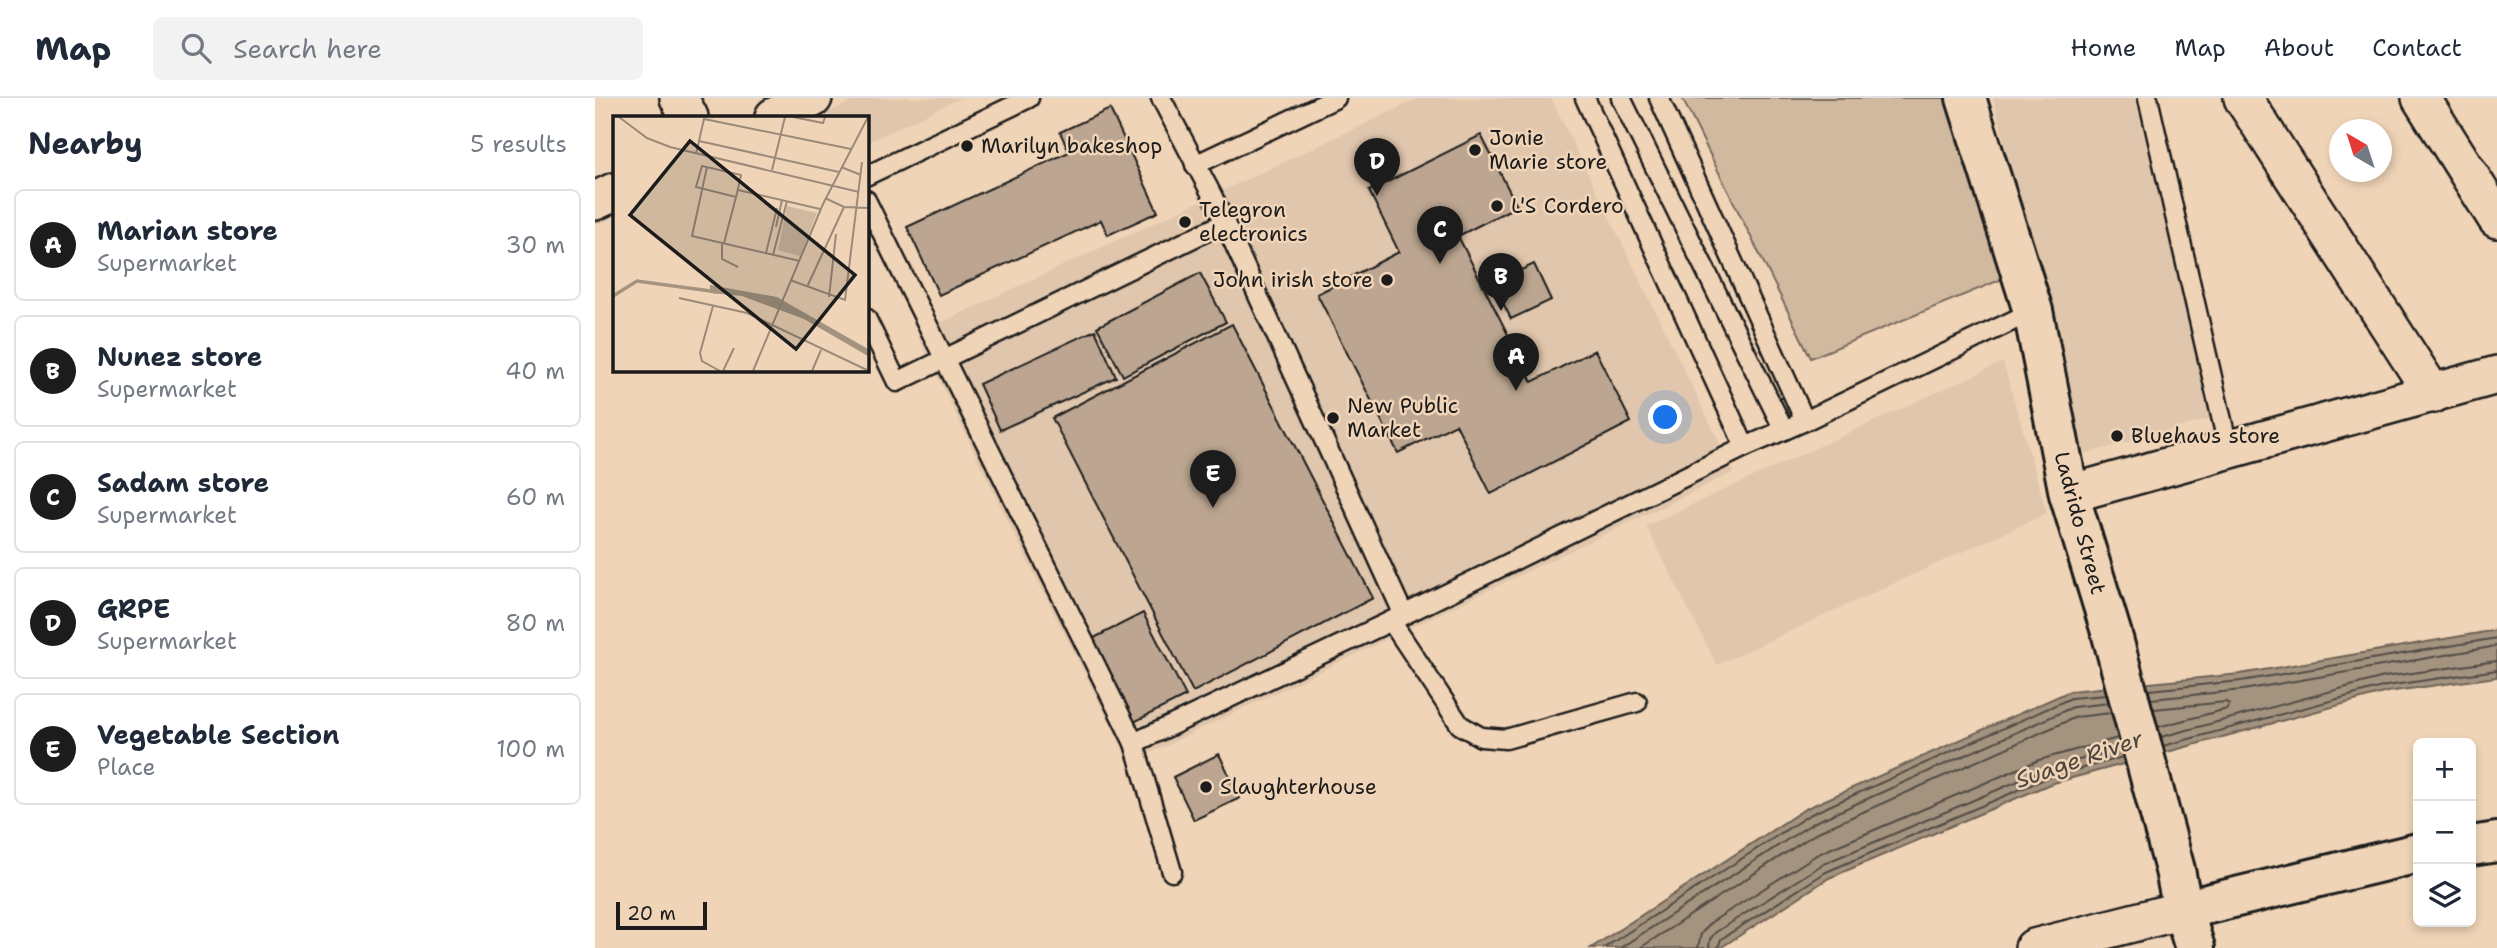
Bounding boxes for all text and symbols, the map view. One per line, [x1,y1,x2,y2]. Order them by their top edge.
search box [153,17,643,80]
text: Map [35,26,111,71]
icon: search [177,29,215,67]
text: Search here [233,31,382,66]
text: Home [2070,32,2136,64]
text: Map [2174,32,2226,64]
text: About [2264,32,2334,64]
text: Contact [2372,32,2462,64]
inset map [613,116,868,371]
north arrow [2329,119,2392,182]
text: Nearby [28,123,143,164]
place label: Jonie Marie store [1489,124,1607,176]
text: 5 results [470,129,567,159]
place label: Marilyn bakeshop [981,132,1162,160]
marker: Marilyn bakeshop [959,138,975,154]
pin: D [1354,138,1400,196]
marker: Jonie Marie store [1467,142,1483,158]
place label: L'S Cordero [1511,192,1624,220]
place label: Telegron electronics [1199,196,1308,248]
marker: L'S Cordero [1489,198,1505,214]
pin: C [1417,206,1463,264]
text: Marian store [97,213,278,248]
marker: Telegron electronics [1177,214,1193,230]
text: A [44,230,62,260]
text: 30 m [506,230,565,260]
text: Supermarket [97,248,237,278]
pin: B [1478,253,1524,311]
place label: John irish store [1213,266,1373,294]
marker: John irish store [1379,272,1395,288]
pin: A [1493,333,1539,391]
text: Nunez store [97,339,262,374]
text: B [46,356,60,386]
text: 40 m [505,356,565,386]
text: Supermarket [97,374,237,404]
place label: New Public Market [1347,392,1458,444]
your location [1648,400,1682,434]
marker: New Public Market [1325,410,1341,426]
place label: Bluehaus store [2131,422,2280,450]
marker: Bluehaus store [2109,428,2125,444]
street label: Ladrido Street [2047,449,2113,597]
pin: E [1190,450,1236,508]
text: Sadam store [97,465,269,500]
text: C [46,482,60,512]
text: 60 m [506,482,565,512]
text: Supermarket [97,500,237,530]
text: GRPE [97,591,170,626]
text: D [45,608,61,638]
text: 80 m [506,608,565,638]
text: Supermarket [97,626,237,656]
text: Vegetable Section [97,717,340,752]
water label: Suage River [2011,723,2148,795]
text: E [45,734,61,764]
text: 100 m [496,734,565,764]
map controls [2413,738,2476,927]
button: + [2413,738,2476,801]
text: Place [97,752,156,782]
place label: Slaughterhouse [1220,773,1377,801]
marker: Slaughterhouse [1198,779,1214,795]
button: − [2413,801,2476,864]
button: layers [2413,864,2476,927]
scale bar [616,899,707,931]
text: 20 m [627,901,676,926]

